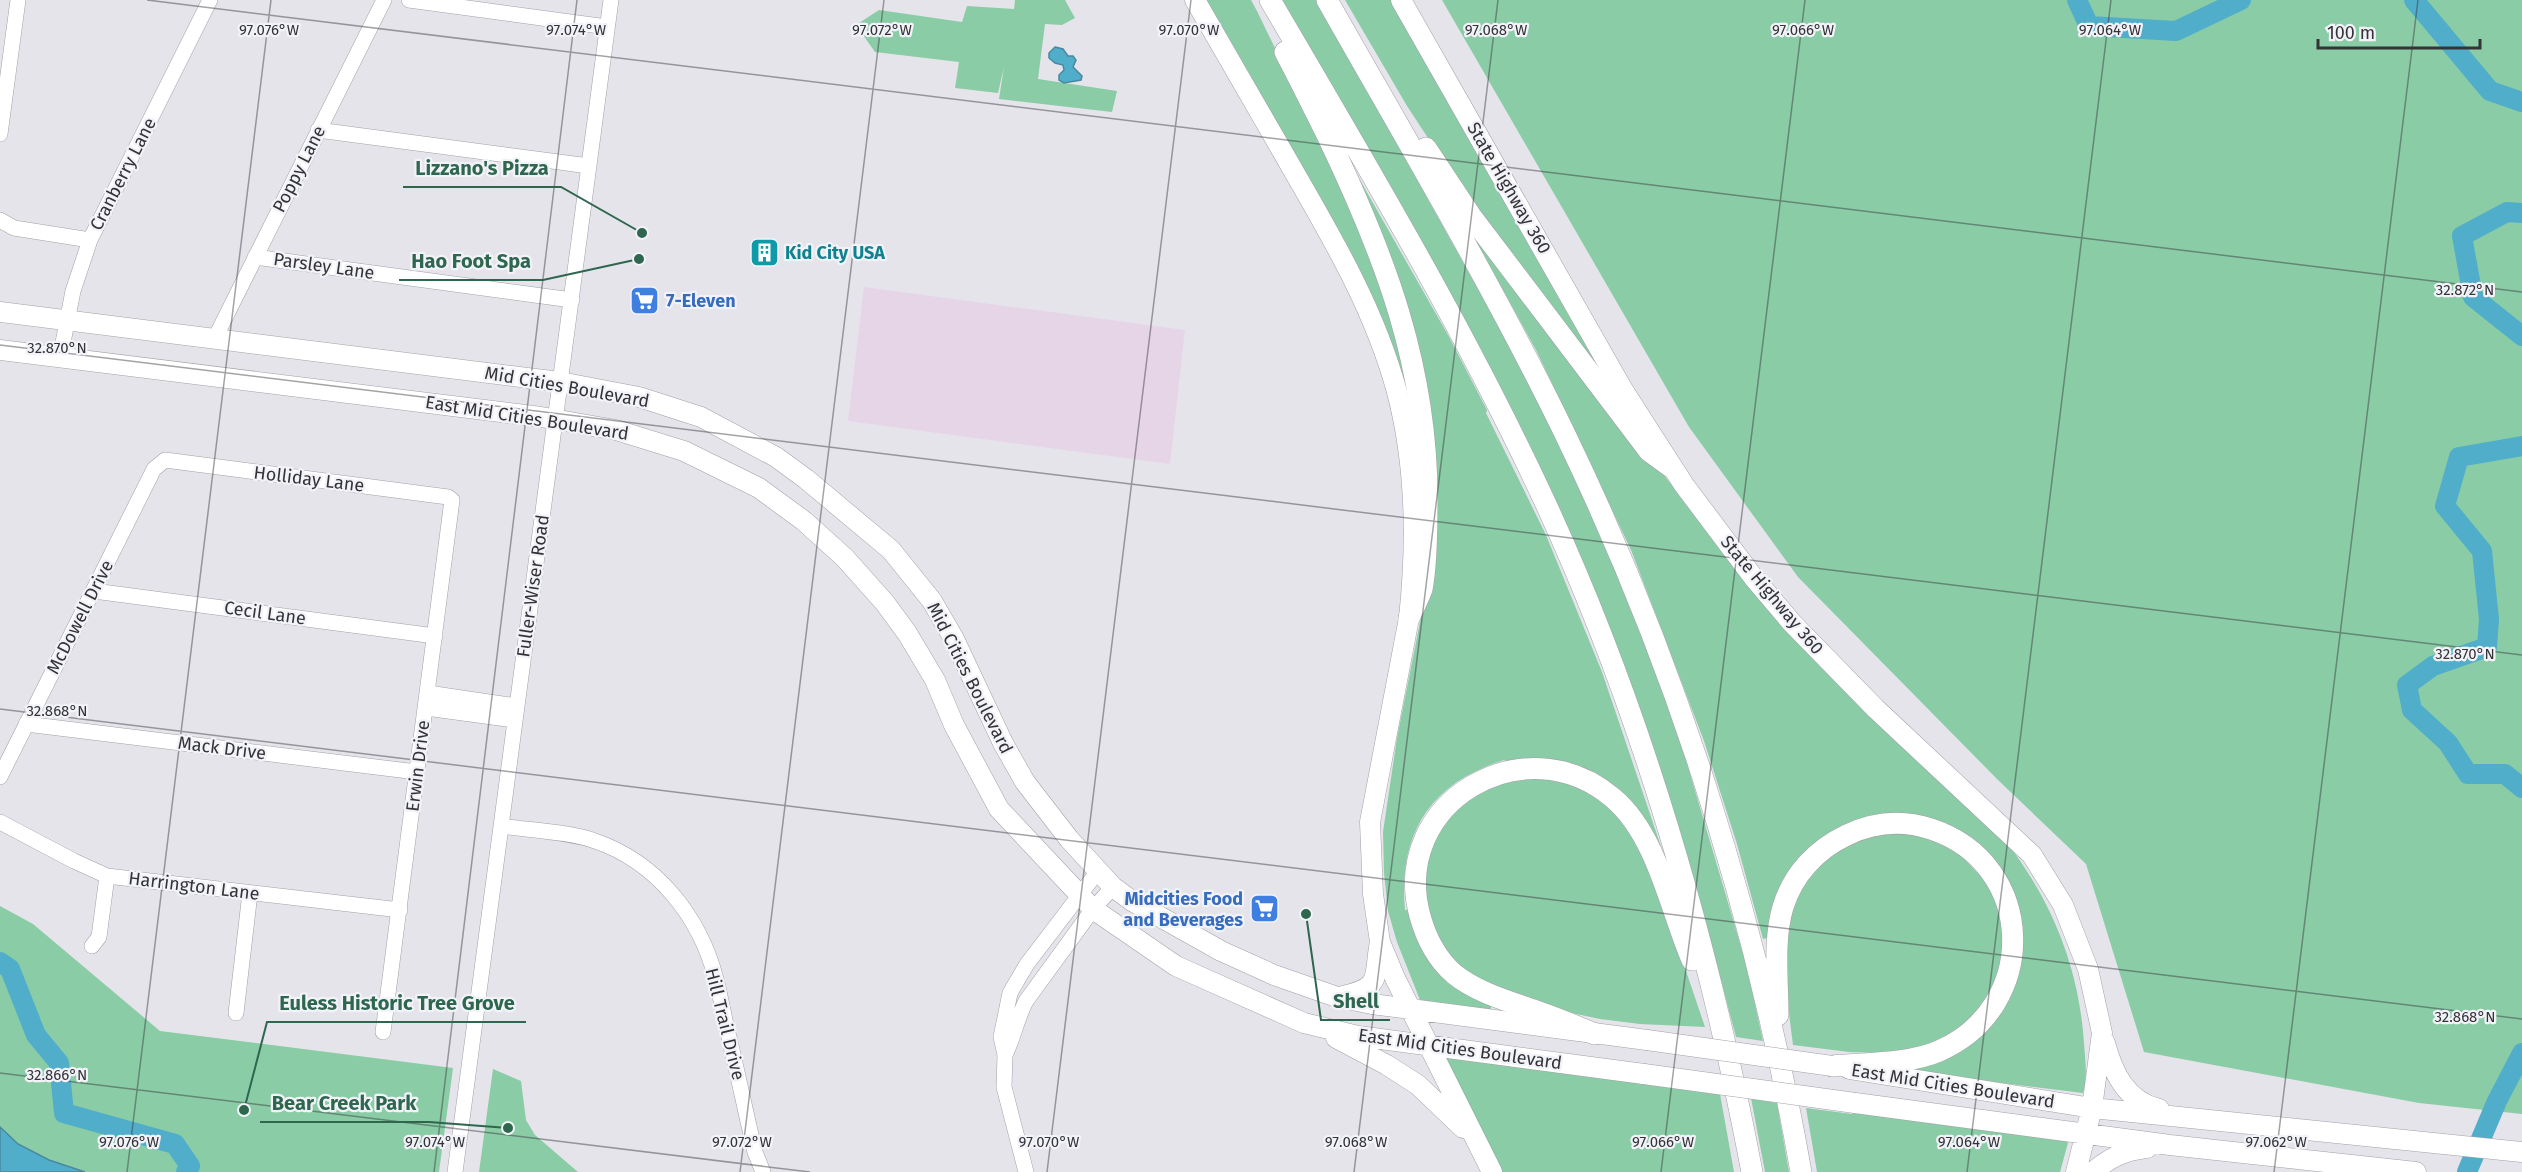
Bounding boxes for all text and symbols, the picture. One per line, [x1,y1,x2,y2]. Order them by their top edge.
scale bar [2318,12,2480,50]
text: 97.076°W [239,21,300,39]
text: 97.074°W [546,21,607,39]
text: 97.072°W [852,21,913,39]
text: 97.070°W [1159,21,1220,39]
text: 97.068°W [1465,21,1528,39]
text: 97.066°W [1772,21,1835,39]
text: 97.064°W [2079,21,2142,39]
text: 100 m [2327,22,2375,44]
street label: Cranberry Lane [85,114,161,234]
street label: State Highway 360 [1462,118,1556,258]
street label: Poppy Lane [268,122,330,216]
callout: Lizzano's Pizza [403,149,561,187]
text: Lizzano's Pizza [415,156,549,180]
building icon: Kid City USA [748,237,780,269]
callout: Hao Foot Spa [399,242,543,280]
place label: Kid City USA [785,242,885,264]
street label: Parsley Lane [272,248,376,284]
text: Hao Foot Spa [411,249,531,273]
text: 32.872°N [2436,281,2494,299]
supermarket icon: 7-Eleven [629,285,661,317]
place label: 7-Eleven [666,290,736,312]
text: 32.870°N [27,339,87,357]
street label: Mid Cities Boulevard [483,362,651,412]
street label: East Mid Cities Boulevard [424,391,630,445]
street label: Holliday Lane [252,461,366,497]
street label: Fuller-Wiser Road [512,513,554,659]
street label: State Highway 360 [1716,531,1828,659]
street label: McDowell Drive [42,556,118,678]
street label: Cecil Lane [223,596,307,630]
street label: Mid Cities Boulevard [922,599,1018,757]
text: 32.870°N [2435,645,2495,663]
text: 32.868°N [27,702,87,720]
street label: Erwin Drive [401,719,435,813]
street label: Mack Drive [177,732,267,764]
street label: Harrington Lane [127,867,261,905]
place label: Midcities Food and Beverages [1123,888,1243,931]
supermarket icon: Midcities Food and Beverages [1248,893,1280,925]
street label: Hill Trail Drive [700,966,750,1082]
callout: Shell [1321,982,1390,1020]
callout: Euless Historic Tree Grove [267,984,526,1022]
text: Shell [1333,989,1379,1013]
text: Euless Historic Tree Grove [279,991,515,1015]
text: 32.868°N [2435,1008,2495,1026]
street label: East Mid Cities Boulevard [1357,1024,1563,1074]
street label: East Mid Cities Boulevard [1850,1059,2056,1113]
text: 32.866°N [27,1066,87,1084]
callout: Bear Creek Park [260,1084,429,1122]
text: Bear Creek Park [272,1091,417,1115]
text: 97.076°W [99,1133,160,1151]
text: 97.074°W [405,1133,466,1151]
text: 97.072°W [712,1133,773,1151]
text: 97.070°W [1019,1133,1080,1151]
text: 97.068°W [1325,1133,1388,1151]
text: 97.066°W [1632,1133,1695,1151]
text: 97.064°W [1938,1133,2001,1151]
text: 97.062°W [2245,1133,2307,1151]

